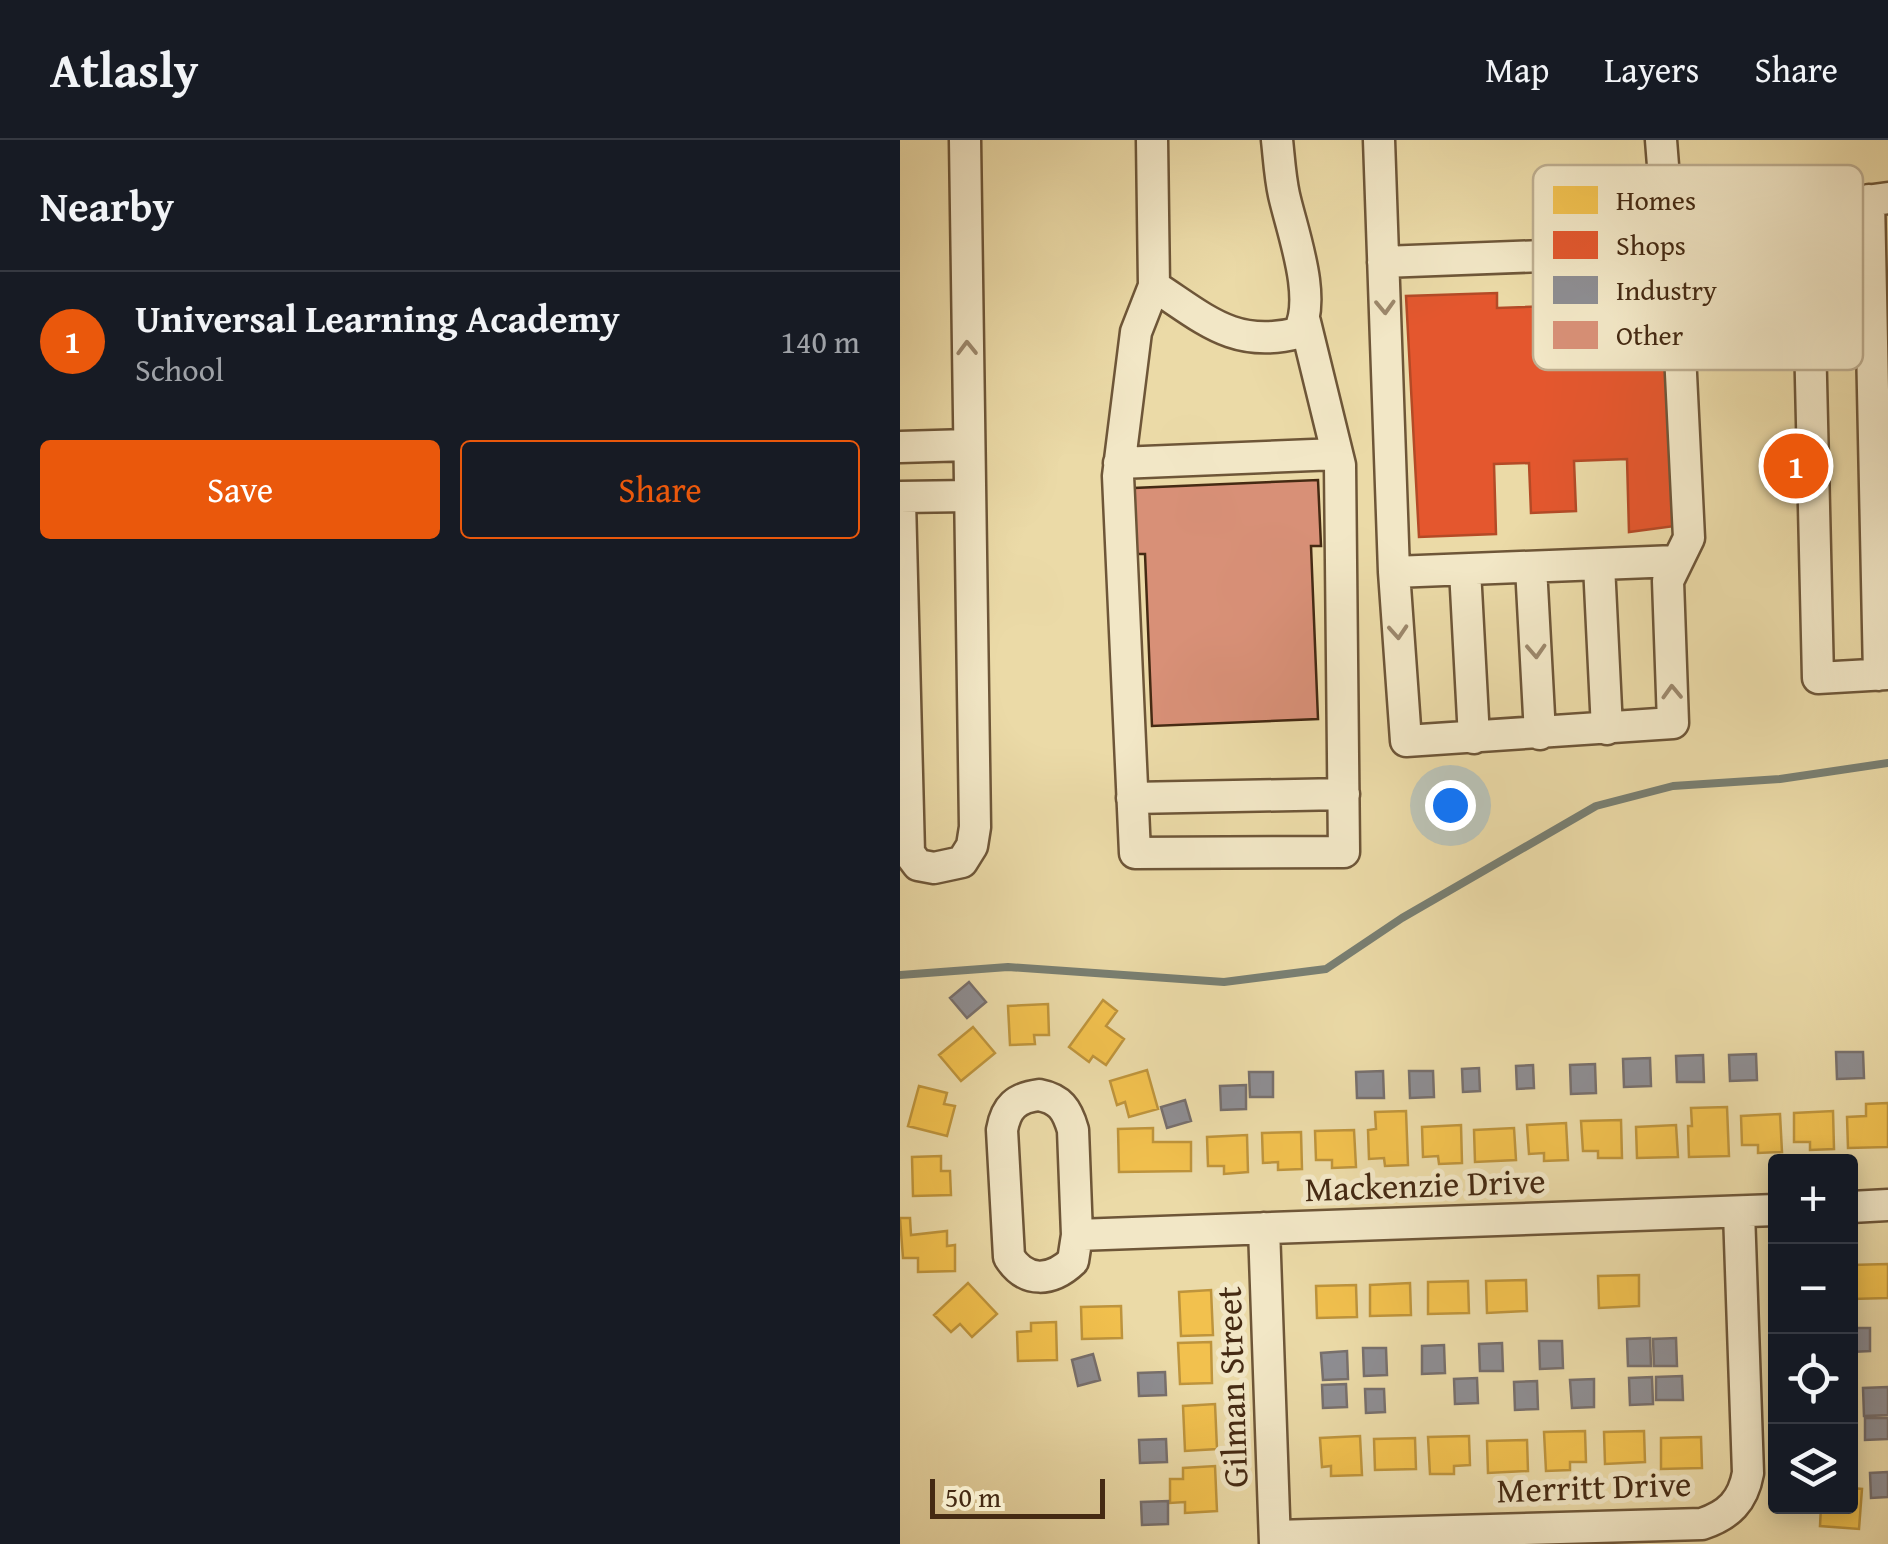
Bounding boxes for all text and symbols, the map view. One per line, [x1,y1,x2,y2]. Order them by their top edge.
text: Atlasly [50,34,198,105]
text: Map [1485,44,1549,95]
text: Layers [1604,44,1699,95]
text: Share [1754,44,1838,95]
legend [1533,165,1863,370]
text: Nearby [40,175,174,236]
text: Homes [1616,179,1696,220]
text: Shops [1616,224,1686,265]
text: Industry [1616,269,1717,310]
text: Universal Learning Academy [135,290,620,346]
one-way arrow [1374,300,1395,316]
text: Other [1616,314,1684,355]
text: 1 [64,318,81,365]
text: 140 m [781,318,860,365]
one-way arrow [957,339,978,355]
text: School [135,346,224,393]
pin: 1 [1764,428,1828,504]
button: Save [40,440,440,539]
button: Share [460,440,860,539]
one-way arrow [1387,625,1409,641]
one-way arrow [1525,643,1546,659]
one-way arrow [1662,683,1683,699]
your location [1425,780,1476,831]
map controls [1768,1154,1858,1514]
button: + [1768,1154,1858,1244]
street label: Mackenzie Drive [1304,1155,1546,1214]
button: − [1768,1244,1858,1334]
street label: Gilman Street [1203,1286,1260,1489]
button: locate [1768,1334,1858,1424]
button: layers [1768,1424,1858,1514]
street label: Merritt Drive [1496,1458,1692,1515]
scale bar [930,1474,1105,1518]
text: 50 m [945,1476,1001,1517]

